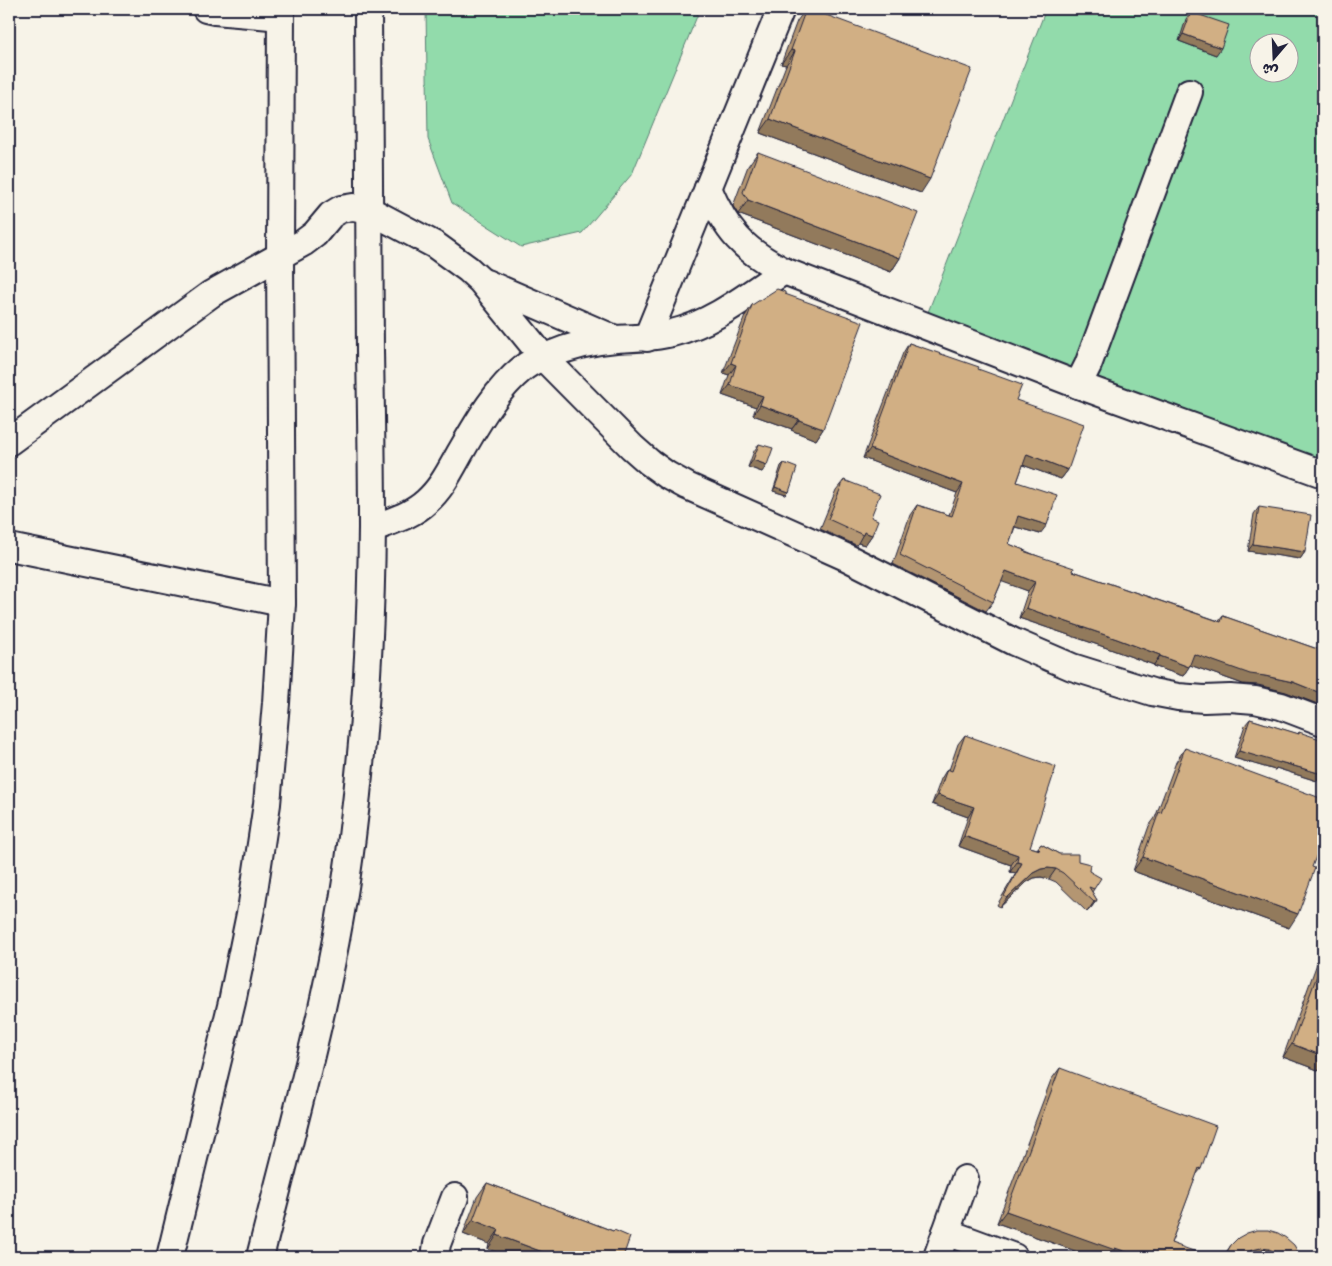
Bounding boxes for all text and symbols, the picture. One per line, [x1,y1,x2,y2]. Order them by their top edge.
north arrow [1250,32,1300,82]
text: ش [1260,59,1280,81]

